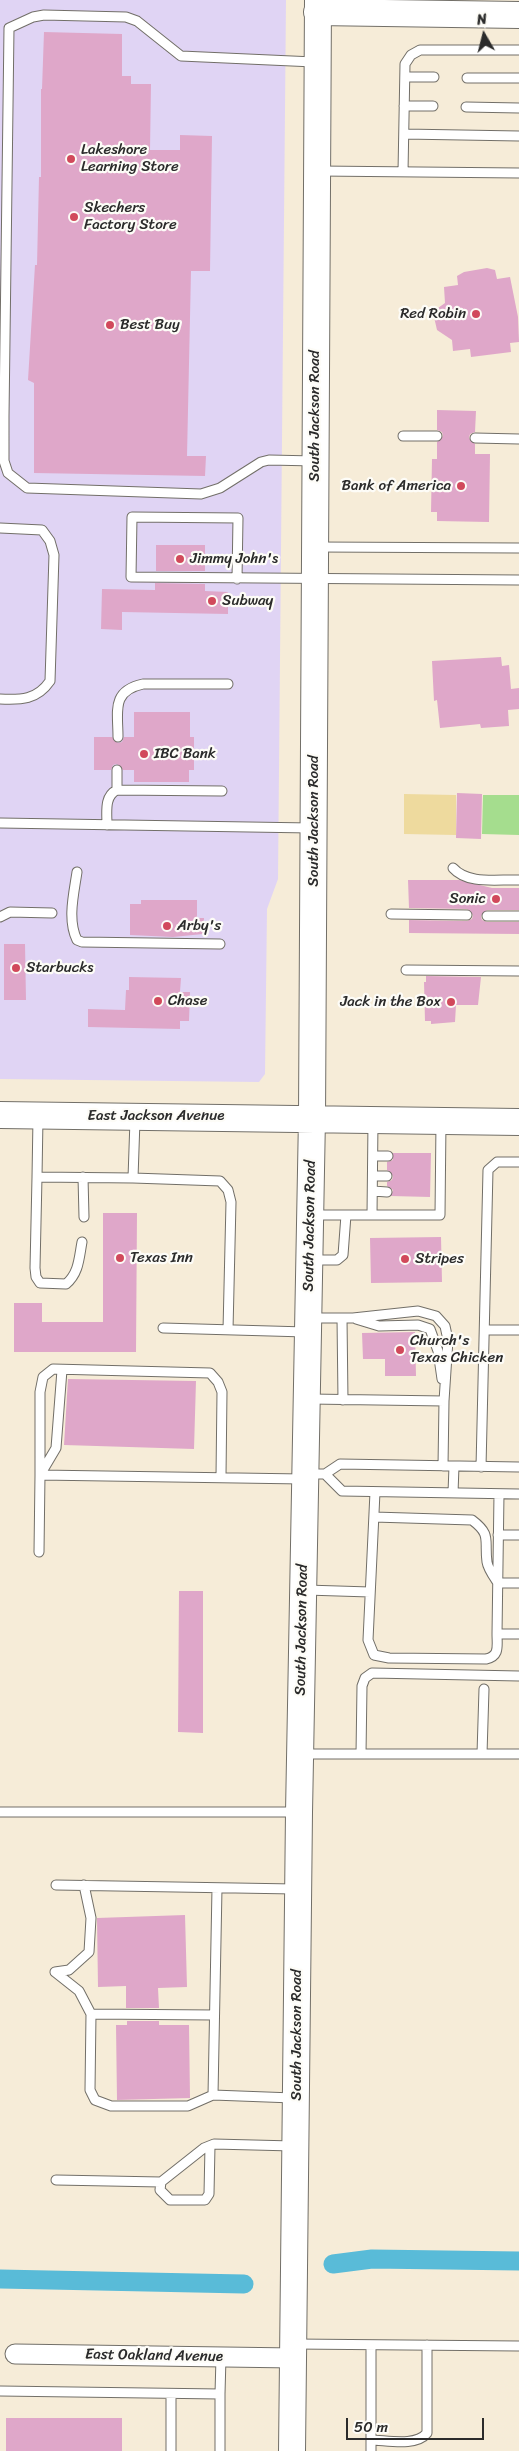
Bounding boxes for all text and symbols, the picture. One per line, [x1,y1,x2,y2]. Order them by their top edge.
text: N [475,7,488,33]
north arrow [459,10,509,60]
place label: Lakeshore Learning Store [81,141,179,176]
marker: Lakeshore Learning Store [65,153,77,165]
place label: Skechers Factory Store [84,199,177,234]
marker: Skechers Factory Store [68,211,80,223]
place label: Red Robin [400,305,466,323]
marker: Red Robin [470,308,482,320]
place label: Best Buy [120,316,180,334]
marker: Best Buy [104,319,116,331]
street label: South Jackson Road [306,350,324,482]
place label: Bank of America [342,477,451,495]
marker: Bank of America [455,480,467,492]
place label: Jimmy John's [190,550,278,568]
marker: Jimmy John's [174,553,186,565]
place label: Subway [222,592,273,610]
marker: Subway [206,595,218,607]
place label: IBC Bank [154,745,216,763]
marker: IBC Bank [138,748,150,760]
street label: South Jackson Road [305,755,323,887]
place label: Sonic [449,890,486,908]
marker: Sonic [490,893,502,905]
place label: Arby's [177,917,221,935]
marker: Arby's [161,920,173,932]
place label: Starbucks [26,959,93,977]
marker: Starbucks [10,962,22,974]
place label: Chase [168,992,207,1010]
place label: Jack in the Box [340,993,441,1011]
marker: Chase [152,995,164,1007]
marker: Jack in the Box [445,996,457,1008]
street label: East Jackson Avenue [88,1107,224,1125]
street label: South Jackson Road [300,1160,320,1292]
place label: Texas Inn [130,1249,193,1267]
place label: Stripes [415,1250,464,1268]
marker: Texas Inn [114,1252,126,1264]
marker: Stripes [399,1253,411,1265]
place label: Church's Texas Chicken [410,1332,503,1367]
marker: Church's Texas Chicken [394,1344,406,1356]
street label: South Jackson Road [292,1564,312,1696]
street label: South Jackson Road [288,1969,306,2101]
street label: East Oakland Avenue [85,2346,223,2366]
scale bar [349,2408,486,2440]
text: 50 m [354,2414,388,2440]

